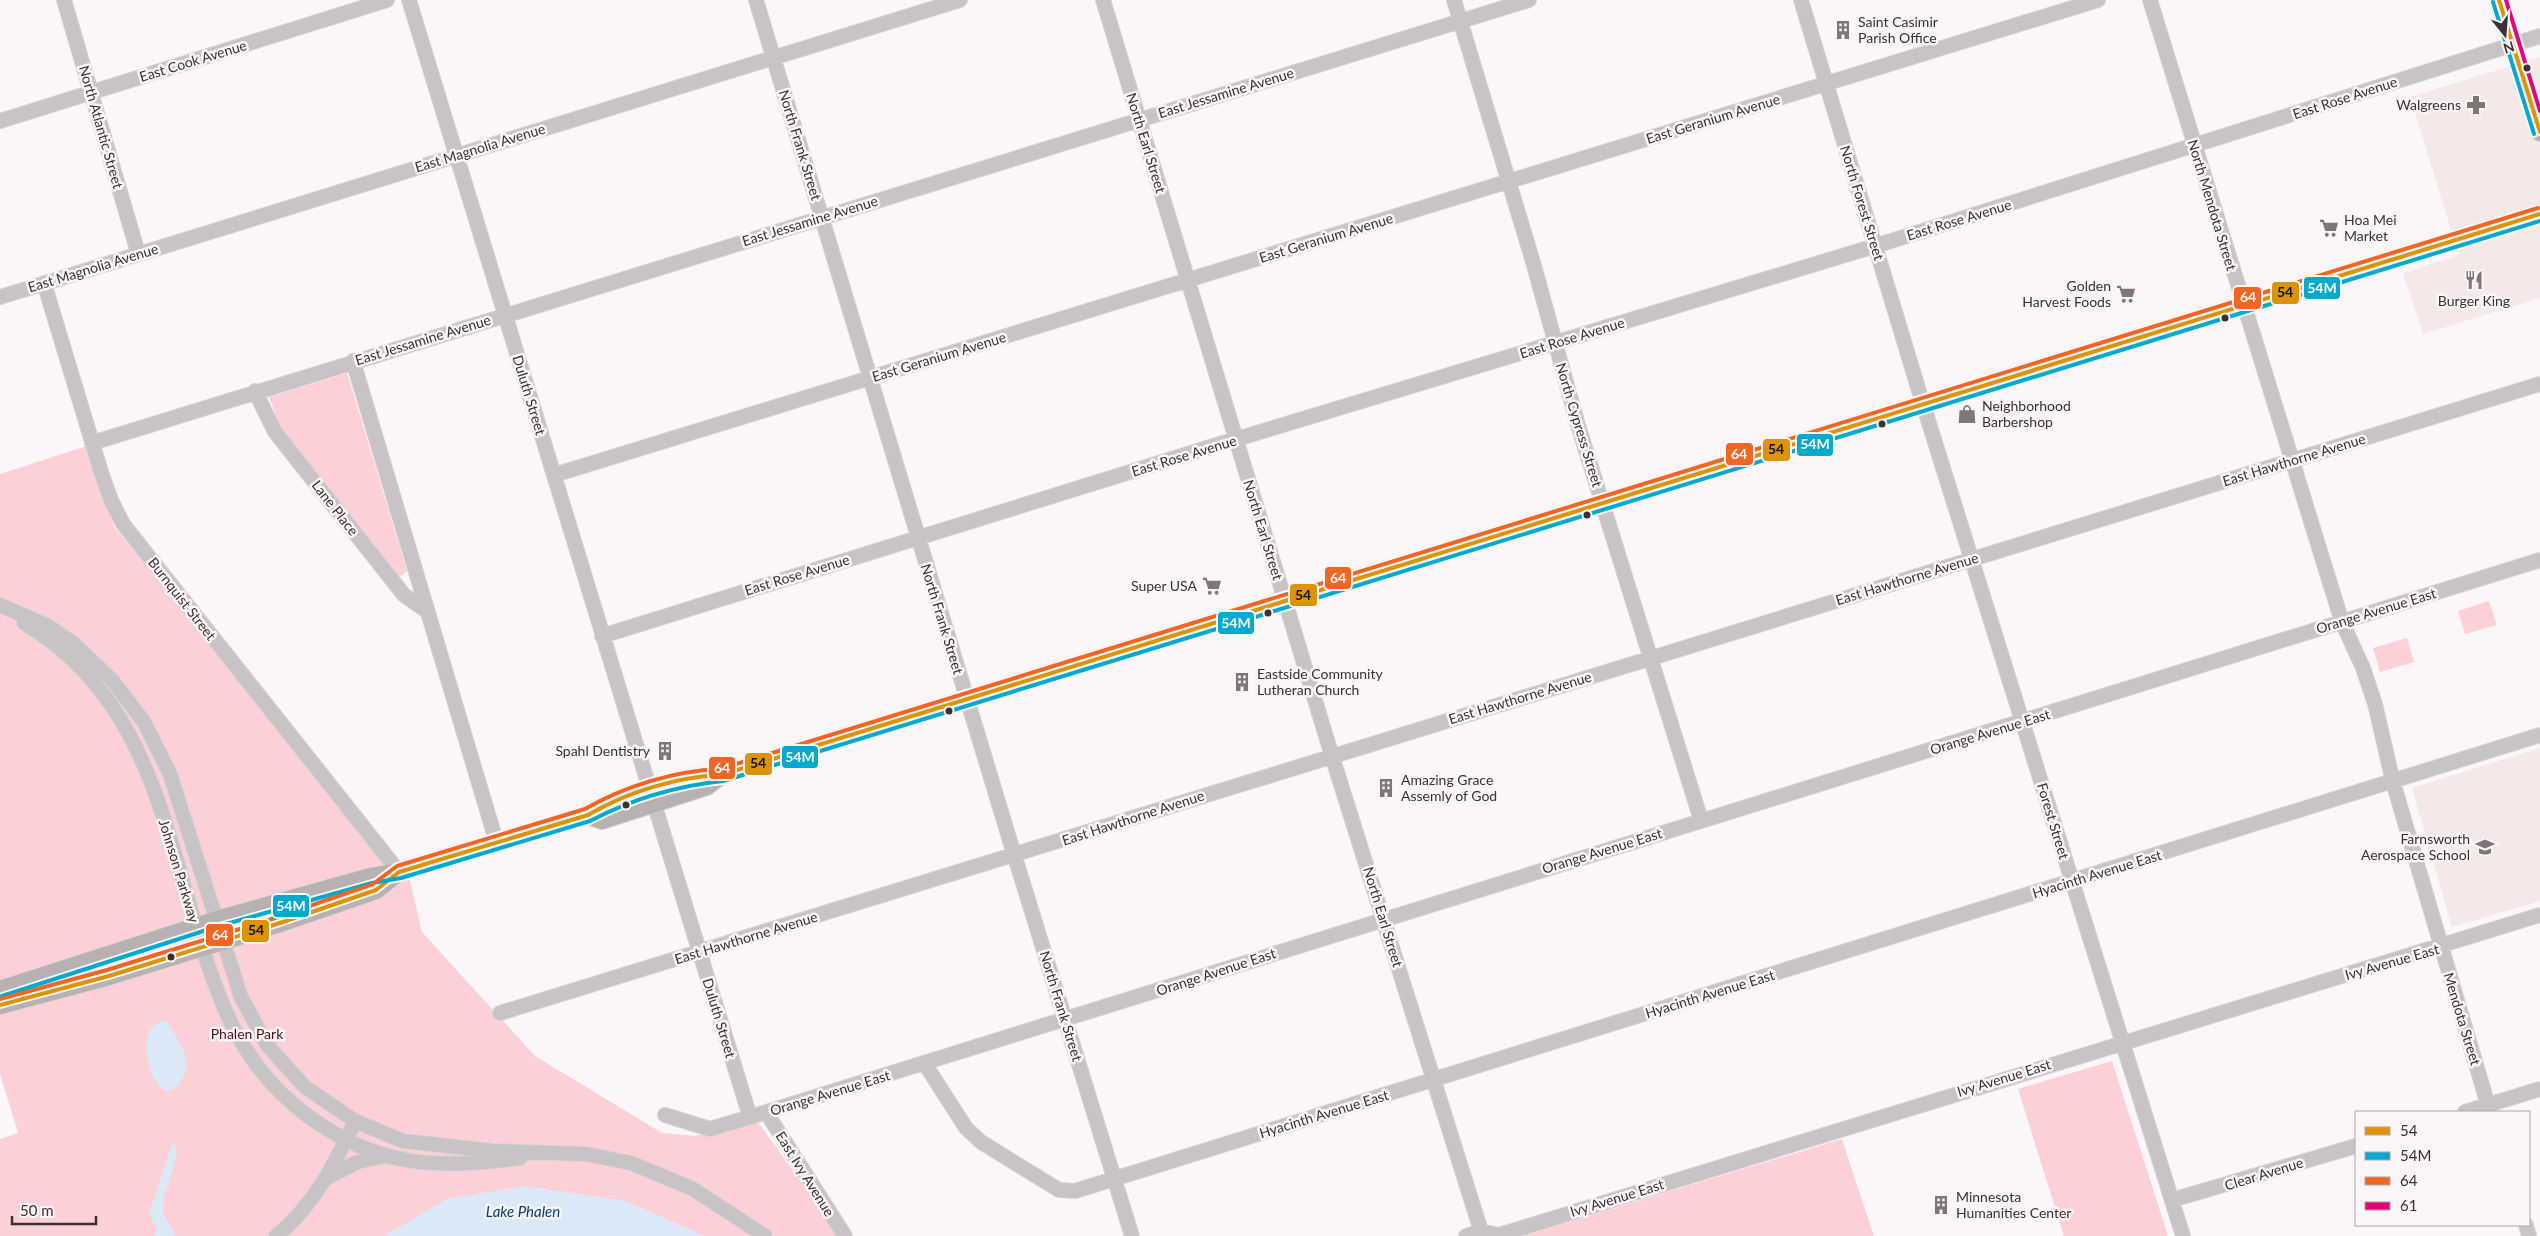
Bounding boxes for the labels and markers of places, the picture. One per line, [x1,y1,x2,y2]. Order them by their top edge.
place label: Saint Casimir Parish Office [1858,13,1938,46]
building icon: Saint Casimir Parish Office [1832,19,1854,41]
unlabelled marker [2522,63,2532,73]
pharmacy icon: Walgreens [2465,94,2487,116]
place label: Walgreens [2396,96,2461,113]
place label: Hoa Mei Market [2344,211,2397,244]
supermarket icon: Hoa Mei Market [2318,217,2340,239]
restaurant icon: Burger King [2463,269,2485,291]
place label: Golden Harvest Foods [2022,277,2111,310]
supermarket icon: Golden Harvest Foods [2115,283,2137,305]
place label: Burger King [2438,292,2510,309]
unlabelled marker [2220,313,2230,323]
place label: Neighborhood Barbershop [1982,397,2071,430]
shop icon: Neighborhood Barbershop [1956,403,1978,425]
unlabelled marker [1877,419,1887,429]
unlabelled marker [1582,510,1592,520]
supermarket icon: Super USA [1201,575,1223,597]
place label: Super USA [1131,577,1198,594]
unlabelled marker [1263,608,1273,618]
place label: Eastside Community Lutheran Church [1257,665,1383,698]
building icon: Eastside Community Lutheran Church [1231,671,1253,693]
unlabelled marker [944,706,954,716]
building icon: Spahl Dentistry [654,740,676,762]
place label: Spahl Dentistry [555,742,651,759]
place label: Amazing Grace Assemly of God [1401,771,1497,804]
building icon: Amazing Grace Assemly of God [1375,777,1397,799]
unlabelled marker [621,800,631,810]
place label: Farnsworth Aerospace School [2361,830,2470,863]
school or university icon: Farnsworth Aerospace School [2474,836,2496,858]
unlabelled marker [166,952,176,962]
place label: Minnesota Humanities Center [1956,1188,2071,1221]
building icon: Minnesota Humanities Center [1930,1194,1952,1216]

